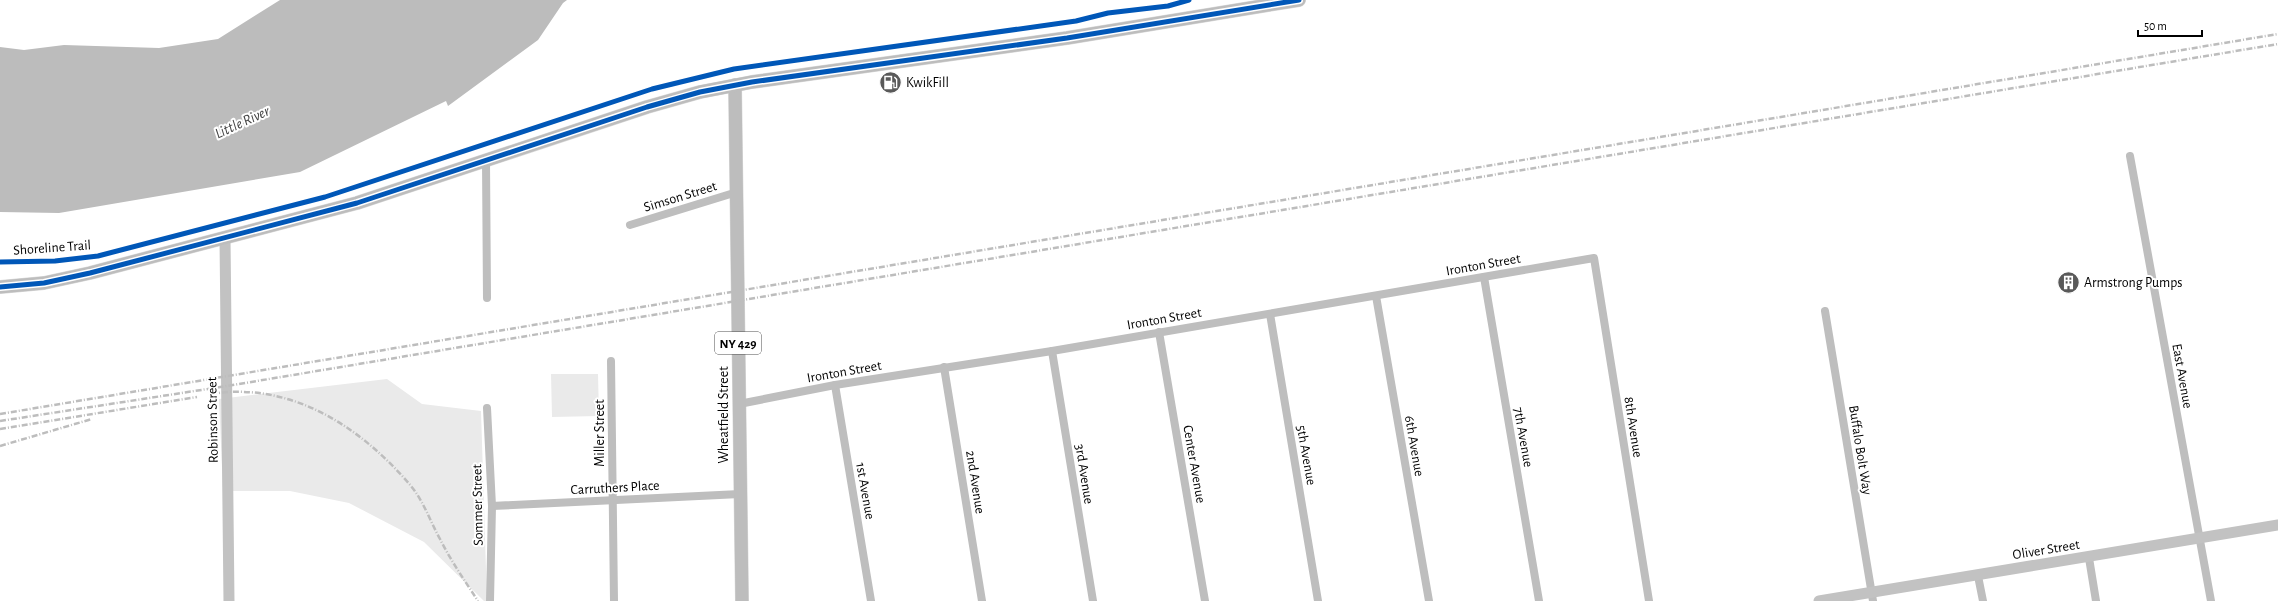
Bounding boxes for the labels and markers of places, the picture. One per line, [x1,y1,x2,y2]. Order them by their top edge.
fuel station icon: KwikFill [878,69,904,95]
place label: KwikFill [906,76,949,90]
building icon: Armstrong Pumps [2055,269,2081,295]
place label: Armstrong Pumps [2084,276,2183,290]

